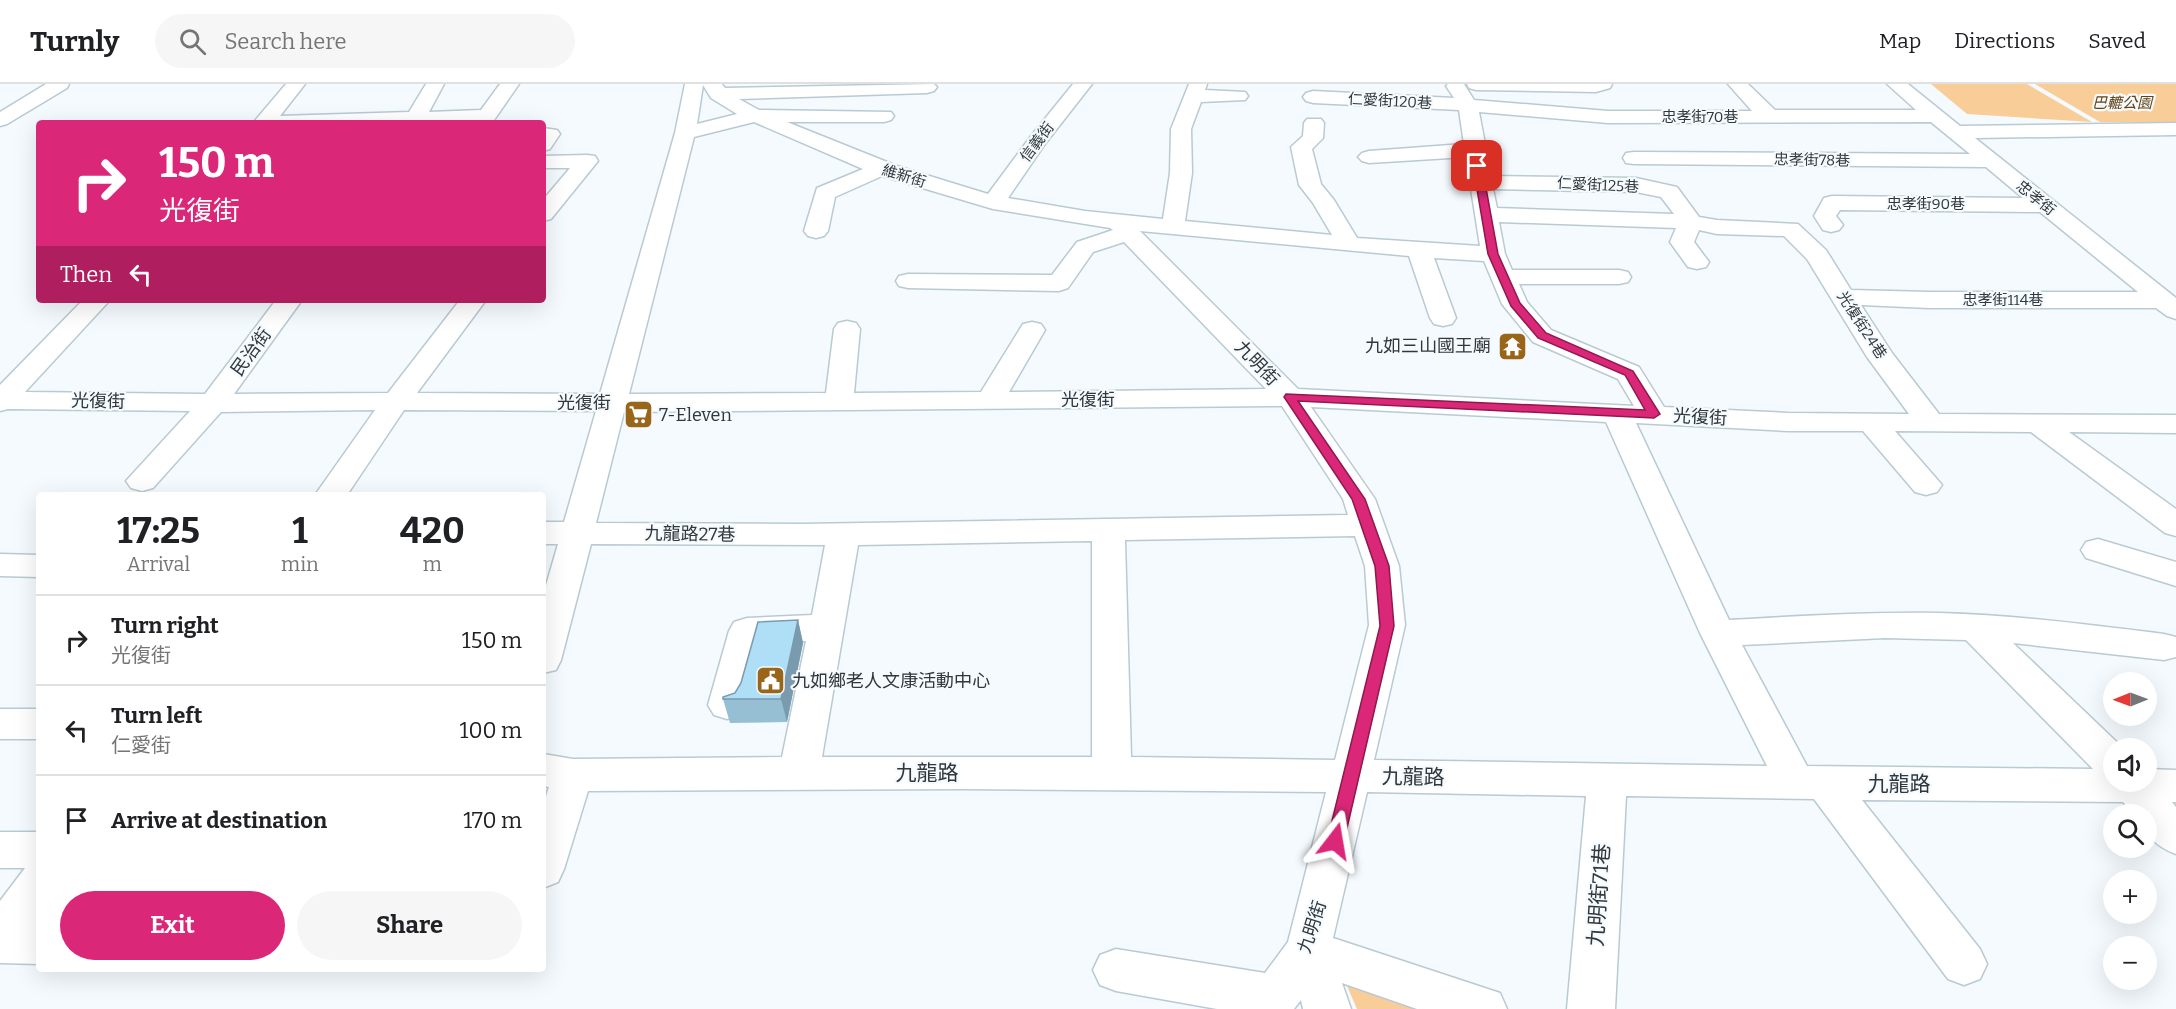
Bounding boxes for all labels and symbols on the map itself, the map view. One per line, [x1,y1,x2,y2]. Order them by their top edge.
street label: 仁愛街120巷 [1348,90,1432,112]
park label: 巴轆公園 [2092,94,2154,112]
street label: 忠孝街70巷 [1662,108,1738,126]
street label: 信義街 [1016,119,1058,165]
pin [1451,140,1502,191]
street label: 忠孝街78巷 [1774,150,1850,170]
street label: 維新街 [880,161,928,191]
street label: 仁愛街125巷 [1556,174,1640,196]
street label: 忠孝街 [2013,177,2059,219]
street label: 忠孝街90巷 [1887,195,1965,213]
street label: 光復街24巷 [1834,288,1890,362]
street label: 忠孝街114巷 [1963,291,2043,309]
street label: 民治街 [226,324,276,380]
temple icon: 九如三山國王廟 [1496,330,1528,362]
place label: 九如三山國王廟 [1365,335,1491,357]
street label: 九明街 [1230,336,1284,390]
street label: 光復街 [1061,389,1115,411]
street label: 光復街 [71,390,125,412]
street label: 光復街 [557,392,611,414]
supermarket icon: 7-Eleven [622,399,654,431]
place label: 7-Eleven [659,404,732,426]
street label: 光復街 [1672,405,1728,429]
street label: 九龍路27巷 [644,522,736,546]
public building icon: 九如鄉老人文康活動中心 [755,665,787,697]
place label: 九如鄉老人文康活動中心 [792,670,990,692]
north arrow [2103,672,2157,726]
street label: 九龍路 [896,760,959,786]
street label: 九龍路 [1381,763,1445,791]
street label: 九龍路 [1868,771,1931,797]
position arrow [1303,809,1367,873]
street label: 九明街71巷 [1582,843,1616,947]
street label: 九明街 [1293,898,1331,956]

